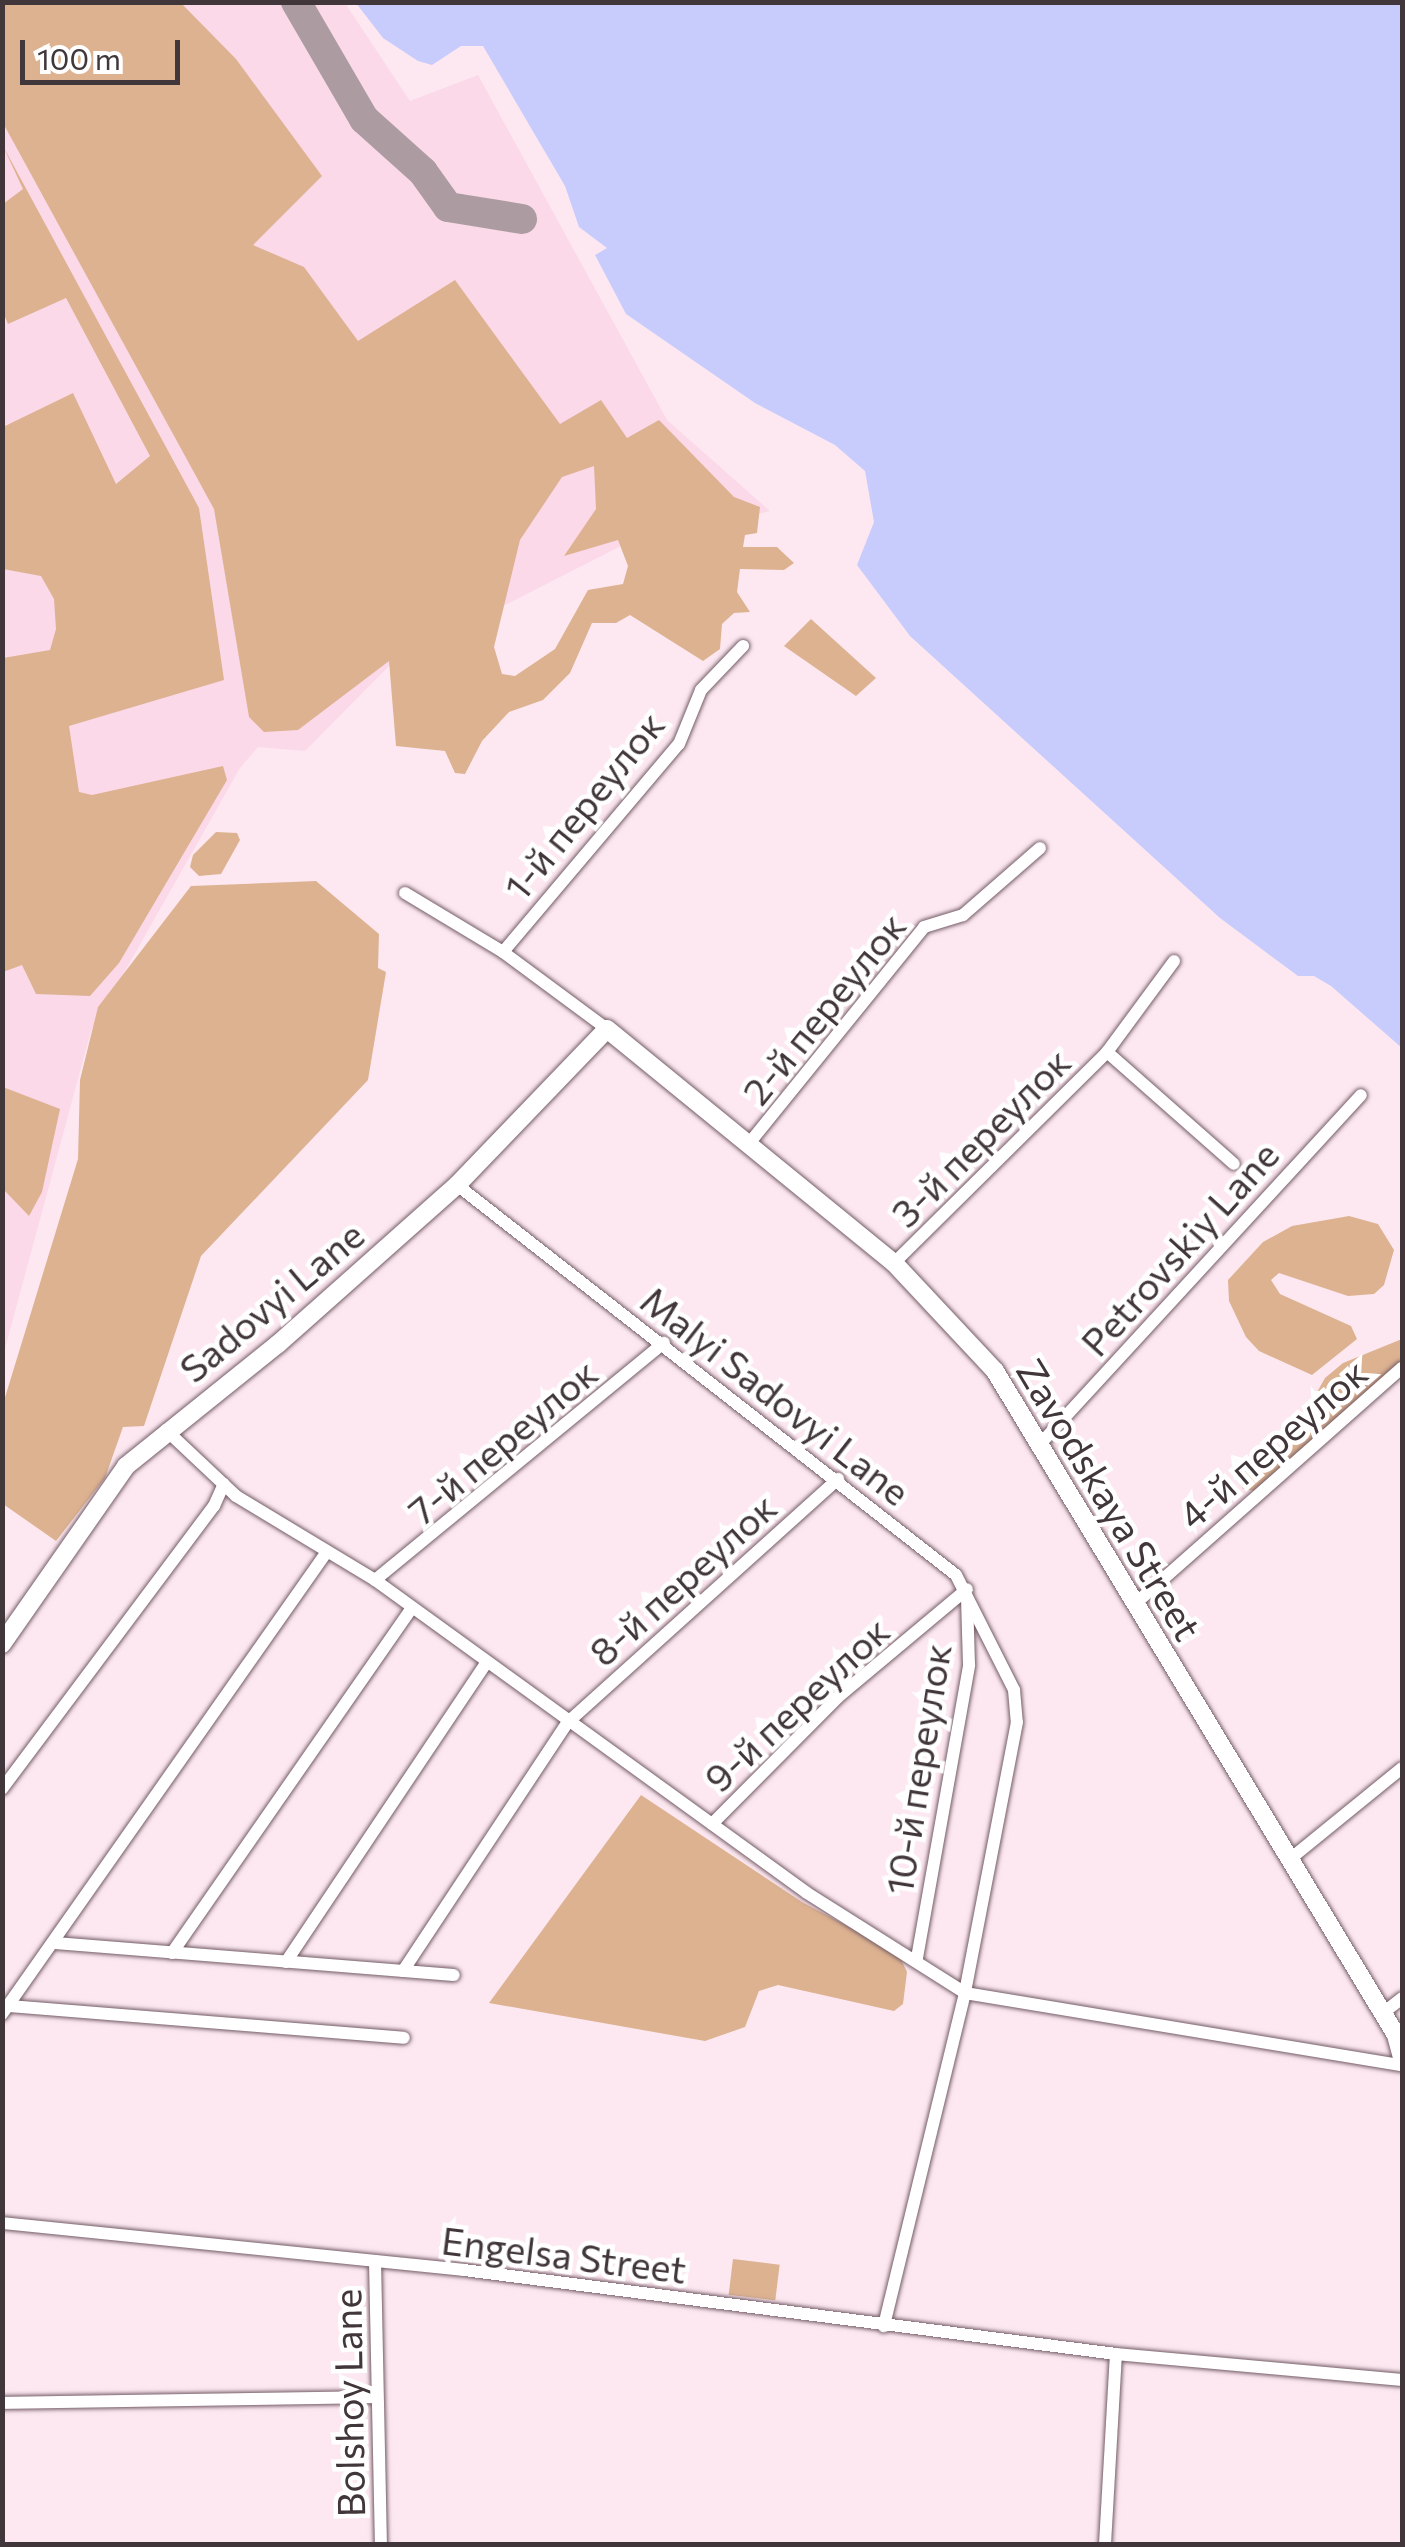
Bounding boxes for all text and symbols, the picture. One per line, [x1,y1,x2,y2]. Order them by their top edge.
scale bar [25,20,185,82]
text: 100 m [37,39,121,76]
street label: 1-й переулок [493,702,673,908]
street label: 2-й переулок [732,903,914,1113]
street label: 3-й переулок [881,1038,1079,1236]
street label: Petrovskiy Lane [1071,1132,1287,1364]
street label: Sadovyi Lane [170,1211,372,1391]
street label: Malyi Sadovyi Lane [633,1276,919,1514]
street label: 7-й переулок [398,1349,606,1533]
street label: 4-й переулок [1168,1349,1376,1537]
street label: Zavodskaya Street [1008,1350,1212,1648]
street label: 8-й переулок [579,1483,785,1675]
street label: 9-й переулок [694,1607,898,1801]
street label: 10-й переулок [875,1640,959,1898]
street label: Engelsa Street [439,2216,689,2292]
street label: Bolshoy Lane [323,2288,373,2518]

